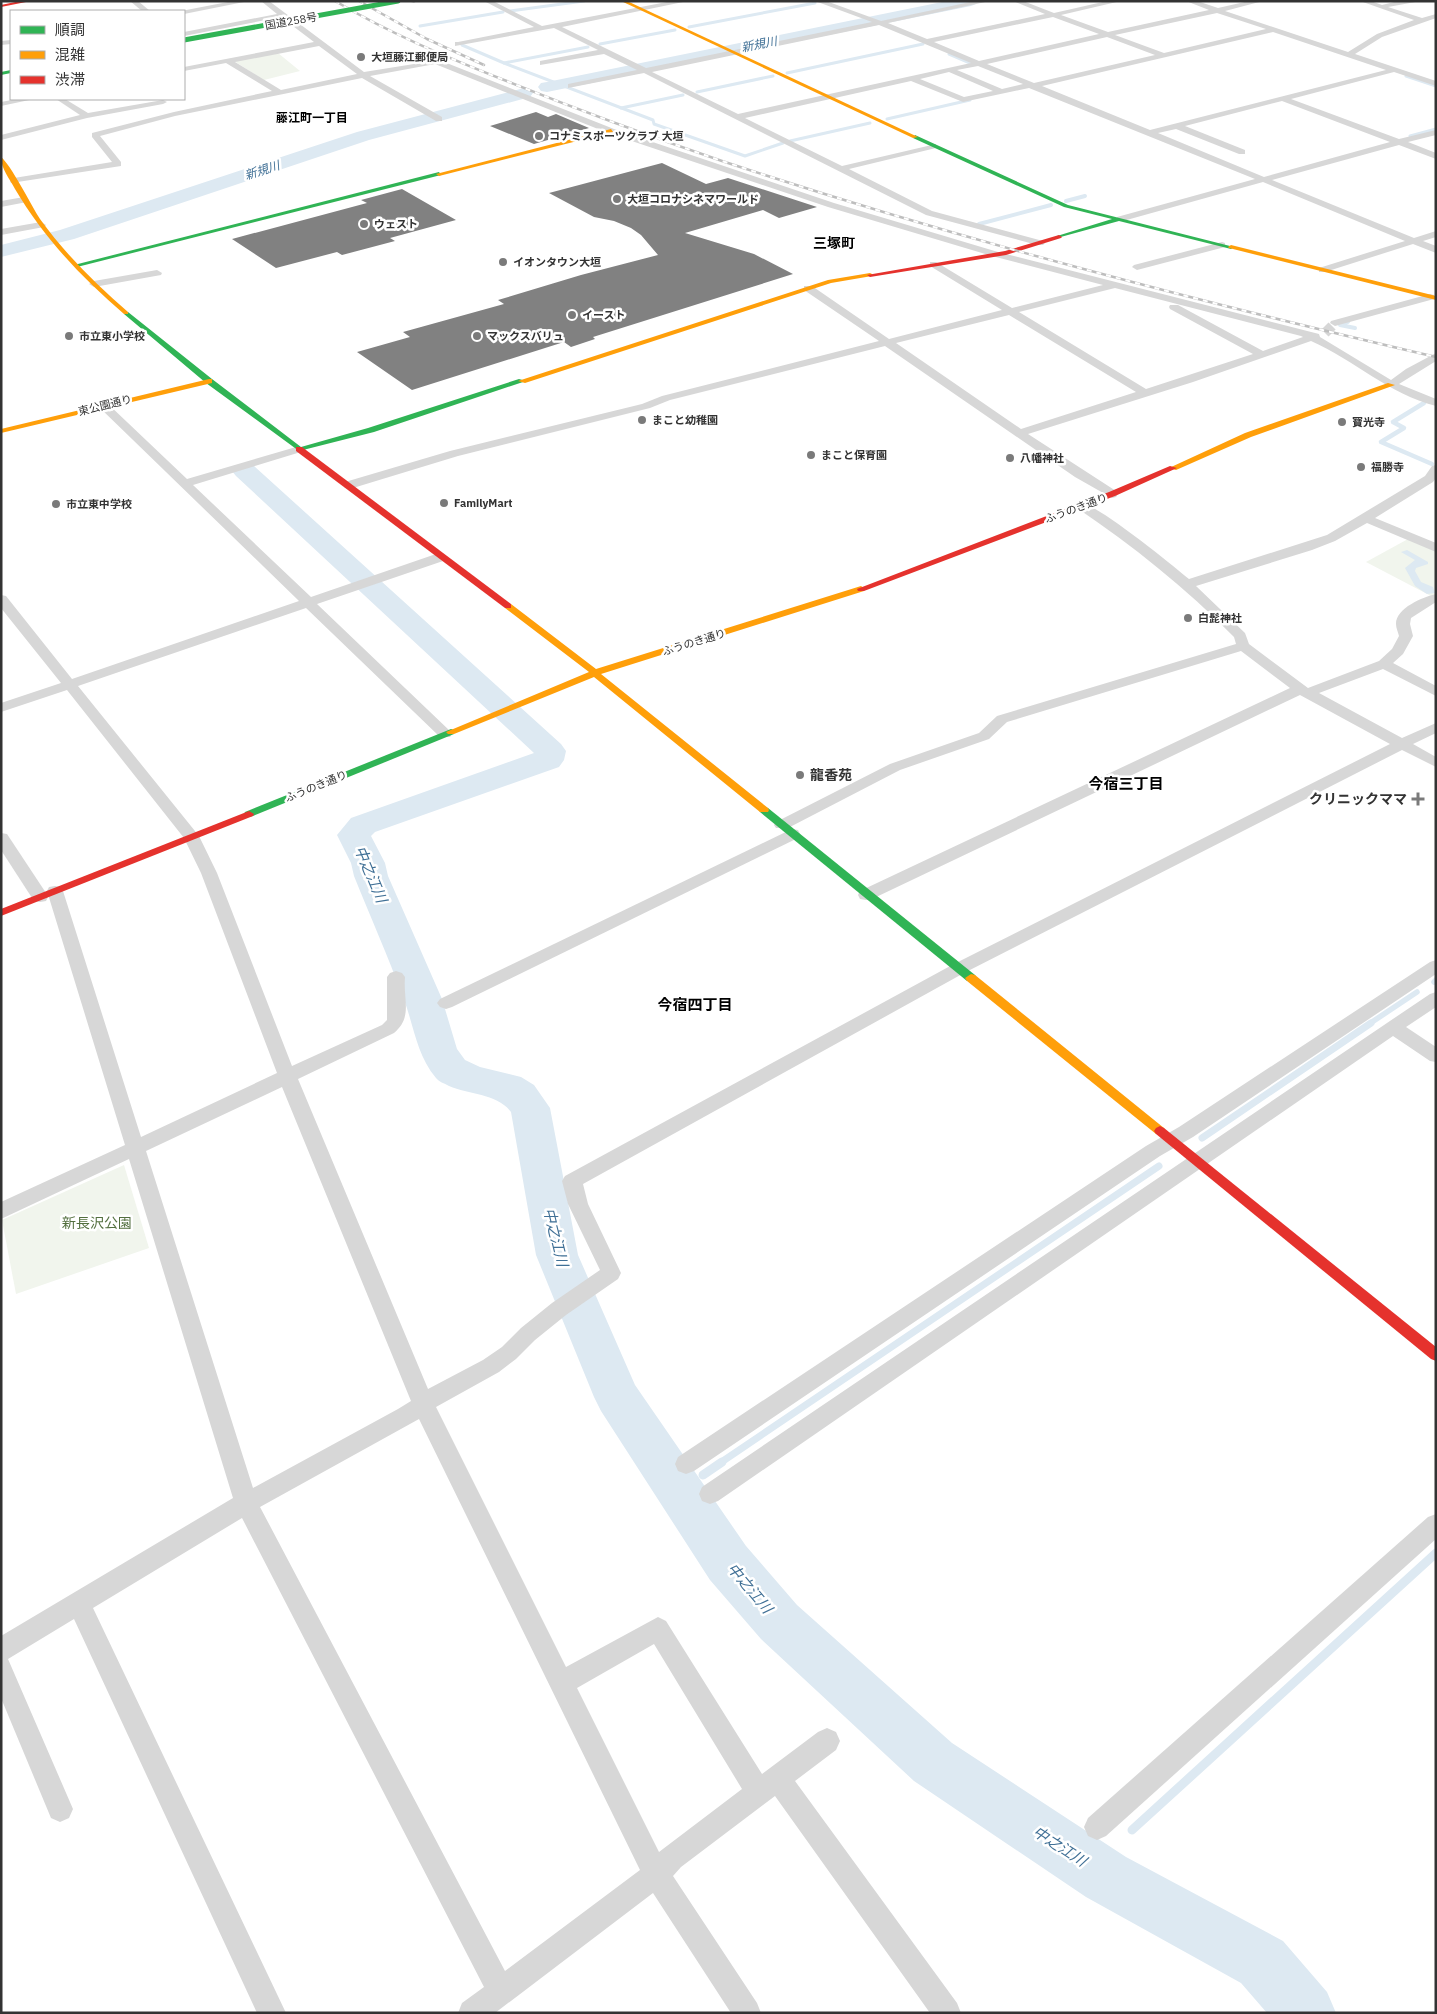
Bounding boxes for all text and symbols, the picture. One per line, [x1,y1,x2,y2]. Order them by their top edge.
legend [10,10,185,100]
street label: 国道258号 [264,10,318,32]
text: 順調 [55,20,85,39]
water label: 新規川 [740,33,780,55]
text: 混雑 [55,45,85,64]
place label: 大垣藤江郵便局 [371,50,448,64]
marker: 大垣藤江郵便局 [355,51,367,63]
text: 渋滞 [55,70,85,89]
district label: 藤江町一丁目 [276,110,348,125]
place label: コナミスポーツクラブ 大垣 [549,129,683,143]
marker: コナミスポーツクラブ 大垣 [533,130,545,142]
water label: 新規川 [243,157,283,183]
place label: 大垣コロナシネマワールド [627,192,759,206]
marker: 大垣コロナシネマワールド [611,193,623,205]
place label: ウェスト [374,217,418,231]
marker: ウェスト [358,218,370,230]
district label: 三塚町 [813,234,855,252]
place label: イオンタウン大垣 [513,255,601,269]
marker: イオンタウン大垣 [497,256,509,268]
place label: イースト [582,308,625,322]
marker: イースト [566,309,578,321]
place label: 市立東小学校 [79,329,145,343]
place label: マックスバリュ [487,329,564,343]
marker: 市立東小学校 [63,330,75,342]
marker: マックスバリュ [471,330,483,342]
street label: 東公園通り [77,392,133,418]
place label: まこと幼稚園 [652,413,718,427]
marker: まこと幼稚園 [636,414,648,426]
place label: 寶光寺 [1352,415,1385,429]
marker: 寶光寺 [1336,416,1348,428]
place label: まこと保育園 [821,448,887,462]
marker: まこと保育園 [805,449,817,461]
place label: 八幡神社 [1020,451,1064,465]
marker: 八幡神社 [1004,452,1016,464]
place label: 福勝寺 [1371,460,1404,474]
marker: 福勝寺 [1355,461,1367,473]
street label: ふうのき通り [1043,490,1109,526]
place label: FamilyMart [454,496,512,510]
place label: 市立東中学校 [66,497,132,511]
marker: FamilyMart [438,497,450,509]
marker: 市立東中学校 [50,498,62,510]
place label: 白髭神社 [1198,611,1242,625]
marker: 白髭神社 [1182,612,1194,624]
street label: ふうのき通り [661,626,727,658]
place label: 龍香苑 [810,766,852,784]
street label: ふうのき通り [283,767,349,805]
marker: 龍香苑 [794,769,806,781]
district label: 今宿三丁目 [1088,774,1164,793]
place label: クリニックママ [1309,790,1407,808]
marker: クリニックママ [1411,792,1425,806]
water label: 中之江川 [351,843,392,907]
district label: 今宿四丁目 [657,995,733,1014]
water label: 中之江川 [540,1206,573,1270]
park label: 新長沢公園 [62,1214,132,1232]
water label: 中之江川 [723,1559,778,1619]
water label: 中之江川 [1030,1822,1092,1871]

